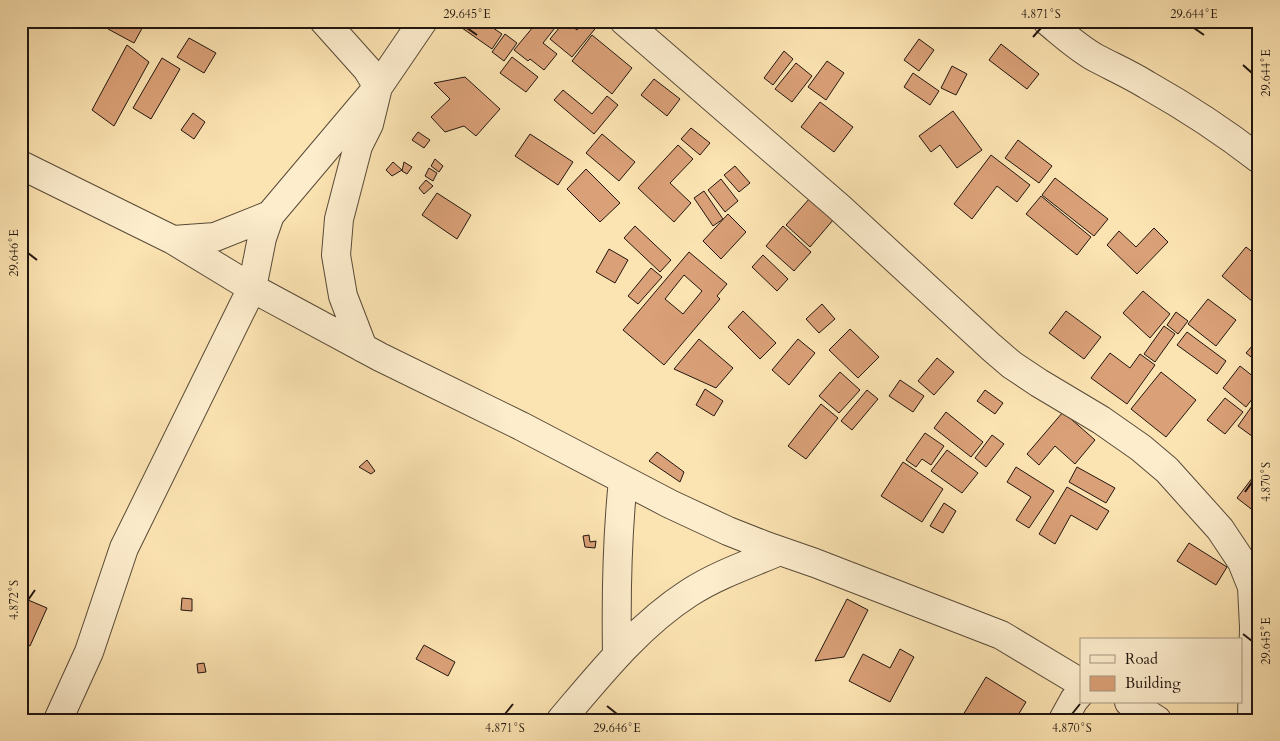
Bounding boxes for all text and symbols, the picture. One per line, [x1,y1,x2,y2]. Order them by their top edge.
text: 29.645°E [443,6,491,22]
text: 4.871°S [1021,6,1061,22]
text: 29.644°E [1170,6,1218,22]
text: 29.644°E [1258,49,1274,97]
text: 29.646°E [6,229,22,277]
text: 4.870°S [1258,462,1274,502]
text: 4.872°S [6,580,22,620]
text: 29.645°E [1258,617,1274,665]
legend [1080,638,1242,704]
text: Road [1125,649,1158,669]
text: Building [1125,673,1181,693]
text: 4.871°S [485,720,525,736]
text: 29.646°E [593,720,641,736]
text: 4.870°S [1052,720,1092,736]

